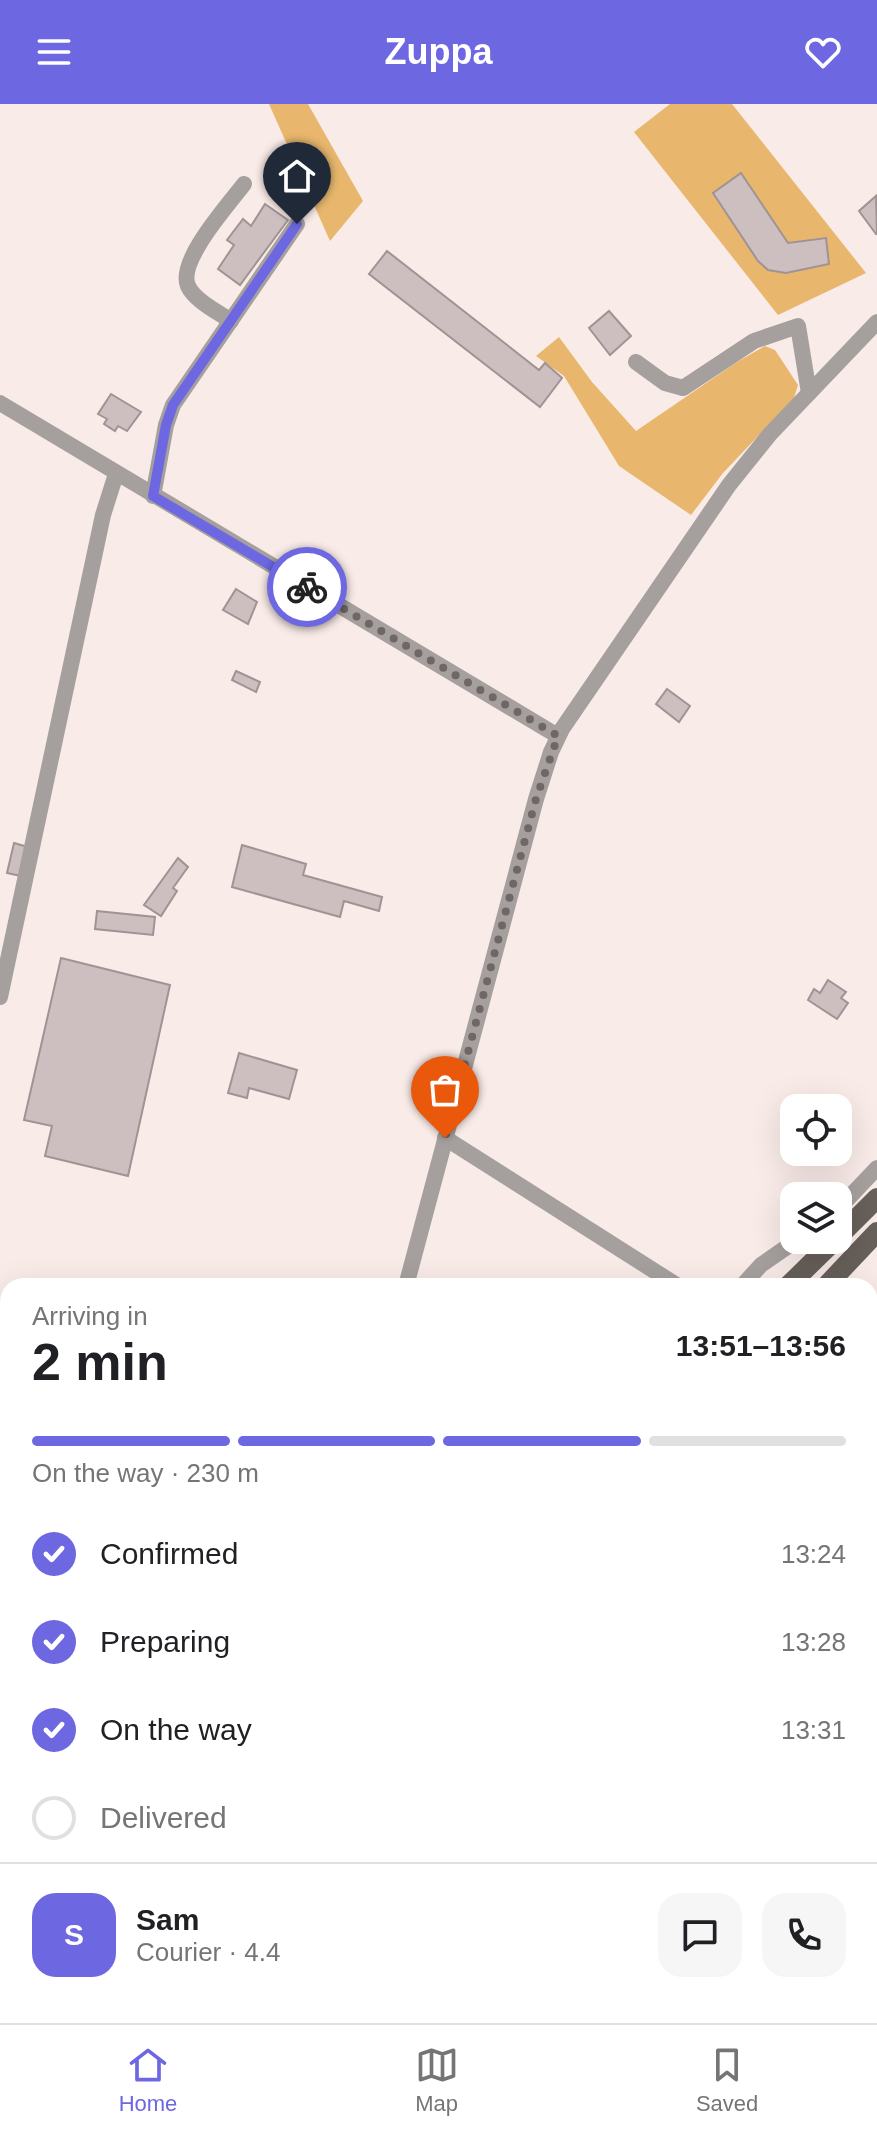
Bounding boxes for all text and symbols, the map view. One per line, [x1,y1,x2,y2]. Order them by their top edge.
icon: menu [32,30,76,74]
icon: heart [801,30,845,74]
text: Zuppa [385,31,492,72]
pin [263,142,331,224]
icon: home [275,154,319,198]
courier [267,547,347,627]
icon: bike [285,565,329,609]
pin [411,1056,479,1138]
icon: bag [423,1068,467,1112]
map controls [780,1094,852,1254]
button: locate [780,1094,852,1166]
button: layers [780,1182,852,1254]
text: Arriving in [32,1301,148,1331]
text: 13:51–13:56 [676,1329,846,1362]
text: 2 min [32,1333,168,1391]
text: On the way · 230 m [32,1458,259,1488]
icon: check [32,1532,76,1576]
text: Confirmed [100,1537,238,1570]
text: 13:24 [781,1539,846,1569]
icon: check [32,1620,76,1664]
text: Preparing [100,1625,230,1658]
text: 13:28 [781,1627,846,1657]
icon: check [32,1708,76,1752]
text: On the way [100,1713,252,1746]
text: 13:31 [781,1715,846,1745]
text: Delivered [100,1801,227,1834]
button: chat [658,1893,742,1977]
button: phone [762,1893,846,1977]
text: Sam [136,1903,199,1936]
text: S [64,1918,84,1951]
text: Courier · 4.4 [136,1937,281,1967]
tab: Home [119,2043,177,2117]
tab: Map [415,2043,459,2117]
tab: Saved [696,2043,758,2117]

